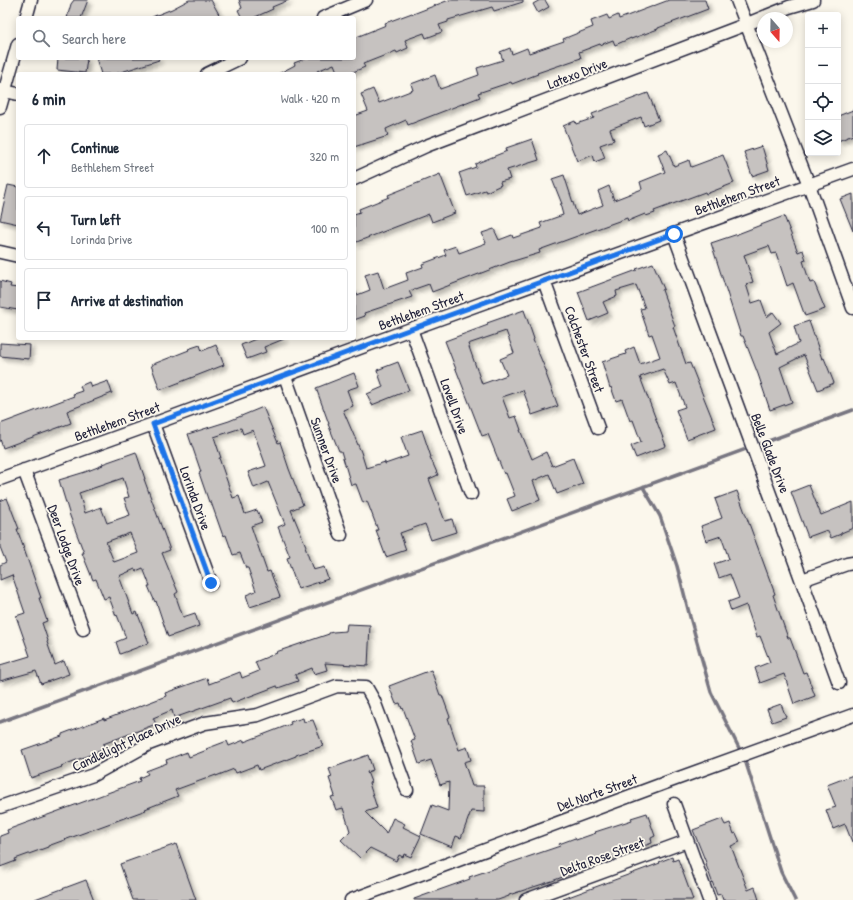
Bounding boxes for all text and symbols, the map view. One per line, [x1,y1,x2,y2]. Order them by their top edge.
north arrow [757,12,793,48]
map controls [805,12,841,156]
button: + [805,12,841,48]
search box [16,16,356,60]
icon: search [30,27,52,49]
text: Search here [62,28,126,49]
button: − [805,48,841,84]
street label: Latexo Drive [544,53,610,93]
button: locate [805,84,841,120]
text: 6 min [32,87,66,110]
text: Walk · 420 m [281,89,340,107]
button: layers [805,120,841,156]
text: Continue [71,137,119,158]
icon: ahead [33,145,55,167]
text: 320 m [309,147,339,165]
text: Bethlehem Street [71,158,154,176]
street label: Bethlehem Street [692,171,782,219]
text: Turn left [71,209,121,230]
icon: left [33,217,55,239]
text: 100 m [311,219,339,237]
route start [665,225,683,243]
text: Lorinda Drive [71,230,133,248]
street label: Bethlehem Street [376,286,466,334]
icon: arrive [33,289,55,311]
text: Arrive at destination [71,290,183,311]
street label: Colchester Street [561,303,610,395]
street label: Lavell Drive [436,376,474,437]
street label: Bethlehem Street [72,397,162,445]
street label: Belle Glade Drive [747,410,795,496]
street label: Sumner Drive [306,415,348,486]
street label: Lorinda Drive [176,464,216,533]
street label: Deer Lodge Drive [43,502,90,588]
route end [202,574,220,592]
street label: Candlelight Place Drive [69,708,184,776]
street label: Del Norte Street [554,769,640,815]
street label: Delta Rose Street [557,832,647,880]

